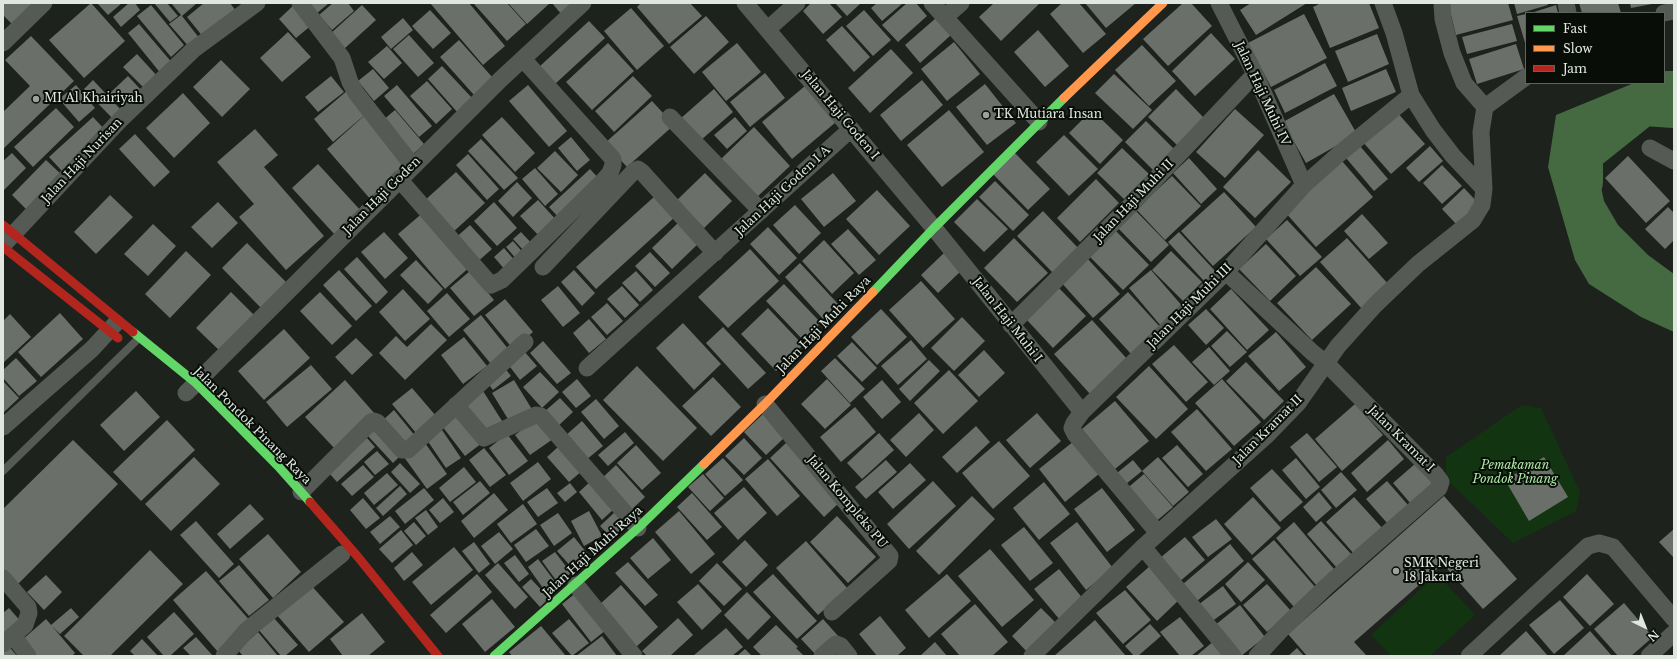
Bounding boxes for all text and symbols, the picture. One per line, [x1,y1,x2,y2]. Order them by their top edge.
legend [1525,12,1665,84]
text: Fast [1563,21,1587,36]
street label: Jalan Haji Muhi IV [1232,40,1292,148]
text: Slow [1563,41,1592,56]
text: Jam [1563,61,1587,76]
street label: Jalan Haji Goden I [798,67,882,163]
place label: MI Al Khairiyah [44,92,143,106]
marker: MI Al Khairiyah [31,94,41,104]
place label: TK Mutiara Insan [994,108,1102,122]
marker: TK Mutiara Insan [981,110,991,120]
street label: Jalan Haji Nurisan [39,116,125,206]
street label: Jalan Haji Goden I A [732,143,834,239]
street label: Jalan Haji Goden [340,154,424,238]
street label: Jalan Haji Muhi II [1091,157,1177,245]
street label: Jalan Haji Muhi III [1145,261,1235,351]
street label: Jalan Haji Muhi Raya [774,274,874,376]
street label: Jalan Haji Muhi I [969,275,1045,365]
street label: Jalan Pondok Pinang Raya [190,364,314,488]
street label: Jalan Kramat II [1230,392,1306,468]
street label: Jalan Kramat I [1365,403,1437,475]
street label: Jalan Kompleks PU [804,453,890,551]
park label: Pemakaman Pondok Pinang [1472,459,1558,487]
street label: Jalan Haji Muhi Raya [540,504,646,600]
place label: SMK Negeri 18 Jakarta [1404,557,1479,585]
marker: SMK Negeri 18 Jakarta [1391,566,1401,576]
north arrow [1625,607,1665,647]
text: N [1645,627,1662,644]

